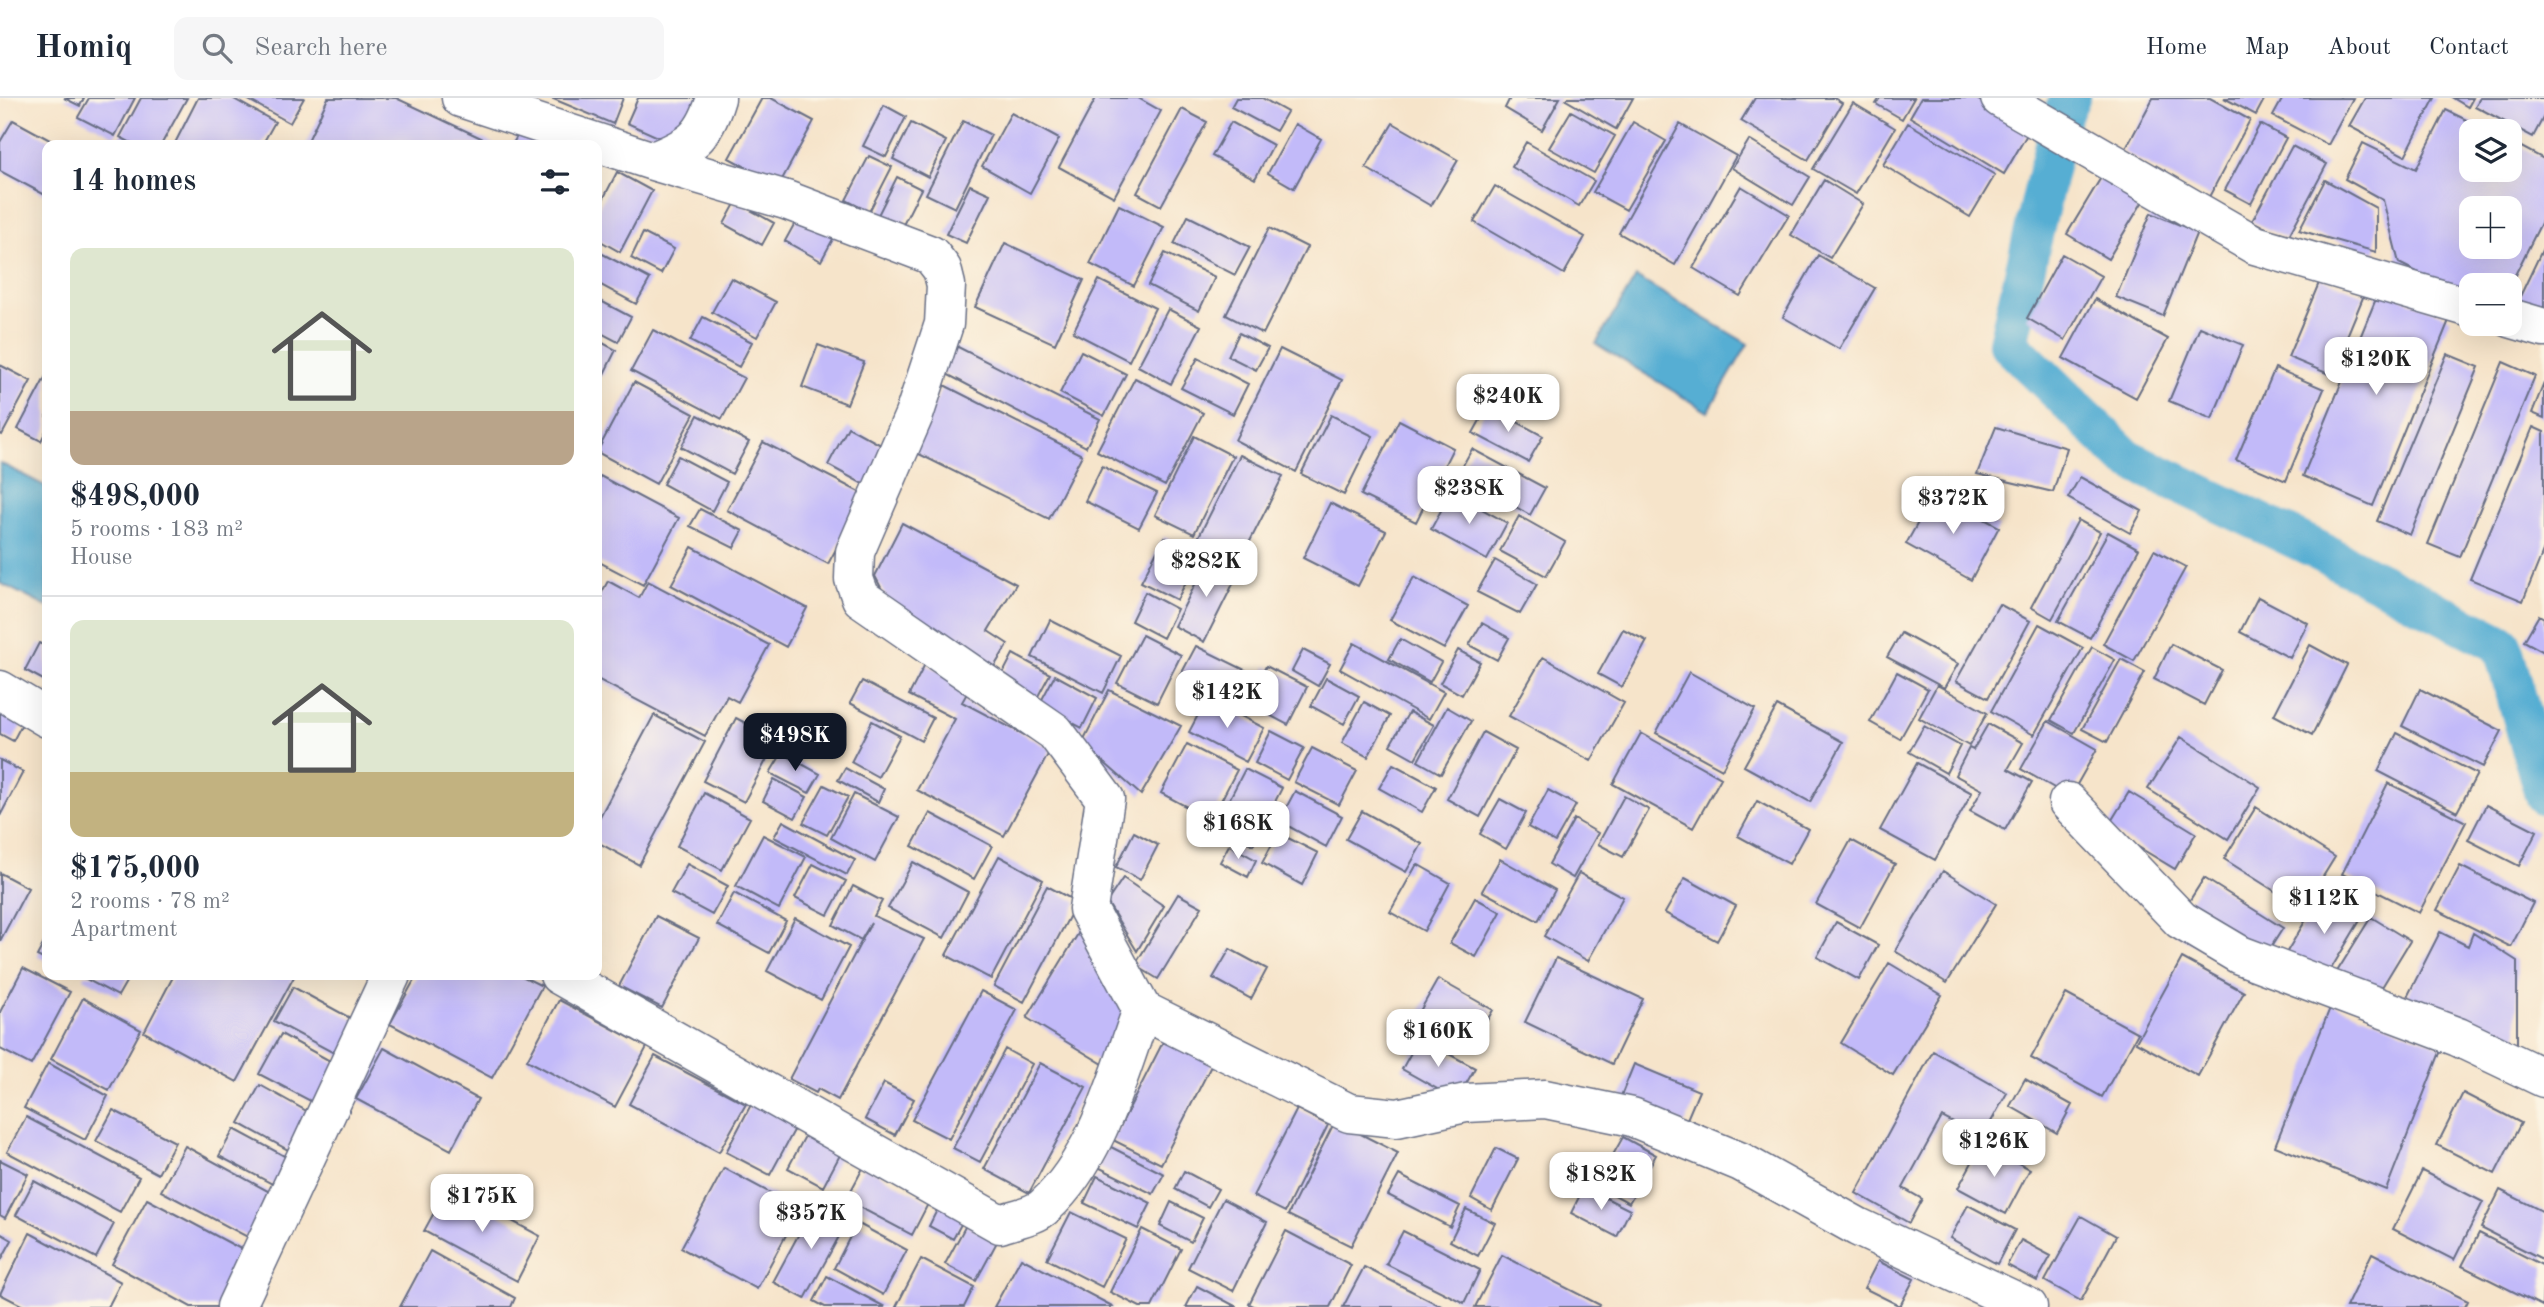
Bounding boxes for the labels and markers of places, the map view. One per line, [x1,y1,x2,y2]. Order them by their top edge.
pin: $120K [2327,338,2425,397]
pin: $240K [1459,374,1557,434]
pin: $238K [1420,466,1518,526]
pin: $372K [1904,476,2002,536]
pin: $282K [1157,540,1255,599]
pin: $142K [1178,670,1276,730]
pin: $498K [746,714,844,773]
pin: $168K [1189,802,1287,861]
pin: $112K [2275,876,2373,936]
pin: $160K [1389,1010,1487,1069]
pin: $126K [1945,1119,2043,1179]
pin: $182K [1552,1152,1650,1212]
pin: $175K [433,1174,531,1234]
pin: $357K [762,1192,860,1251]

